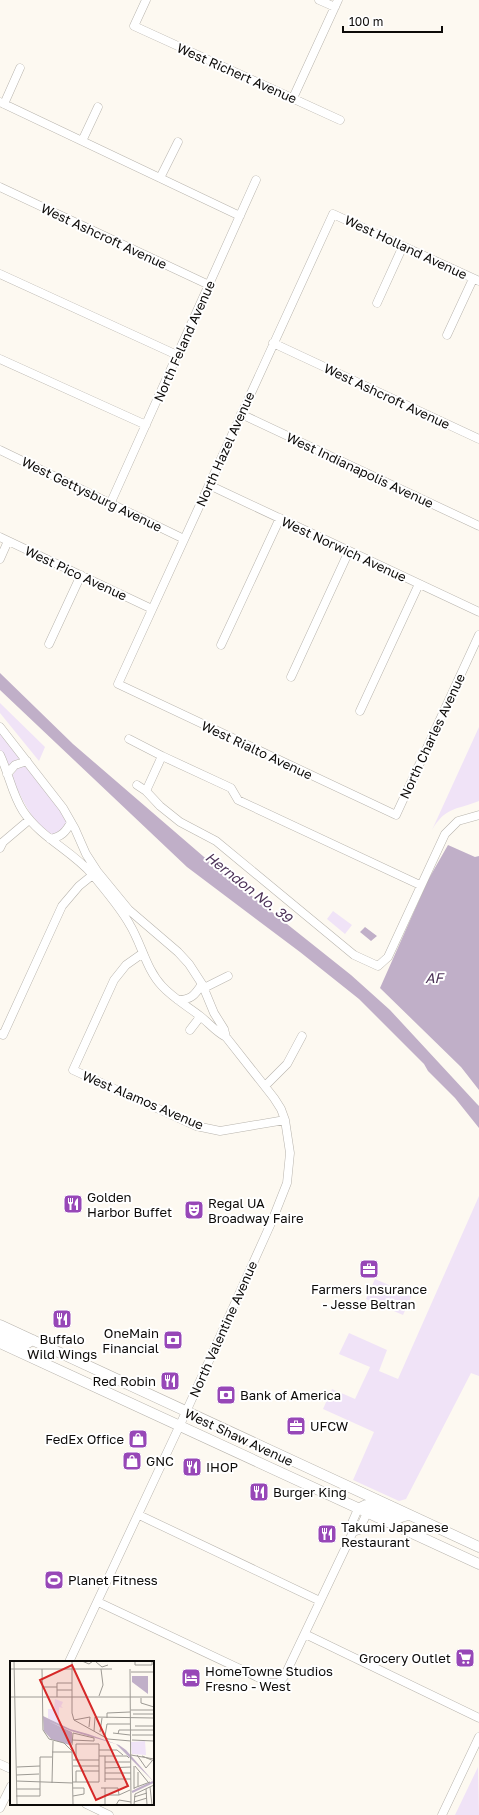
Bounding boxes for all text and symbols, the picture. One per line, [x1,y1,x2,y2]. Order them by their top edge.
scale bar [343,8,442,34]
text: 100 m [349,14,383,29]
street label: West Richert Avenue [175,39,299,107]
street label: West Ashcroft Avenue [38,200,170,272]
street label: West Holland Avenue [342,212,470,282]
street label: North Feland Avenue [150,278,218,404]
street label: West Ashcroft Avenue [321,360,453,432]
street label: North Hazel Avenue [192,389,258,509]
street label: West Indianapolis Avenue [284,429,436,511]
street label: West Gettysburg Avenue [19,453,165,535]
street label: West Norwich Avenue [279,513,409,585]
street label: West Pico Avenue [22,542,130,604]
street label: North Charles Avenue [396,671,468,801]
street label: West Rialto Avenue [199,717,315,783]
water label: Herndon No. 39 [202,848,297,927]
water label: AF [425,969,446,986]
street label: West Alamos Avenue [80,1067,206,1133]
place label: Golden Harbor Buffet [87,1189,172,1220]
restaurant icon: Golden Harbor Buffet [62,1193,84,1215]
place label: Regal UA Broadway Faire [208,1195,303,1226]
theatre icon: Regal UA Broadway Faire [183,1199,205,1221]
street label: North Valentine Avenue [186,1258,260,1400]
office icon: Farmers Insurance - Jesse Beltran [358,1258,380,1280]
place label: Farmers Insurance - Jesse Beltran [311,1281,427,1312]
restaurant icon: Buffalo Wild Wings [51,1308,73,1330]
place label: OneMain Financial [102,1325,159,1356]
bank icon: OneMain Financial [162,1329,184,1351]
place label: Buffalo Wild Wings [27,1331,97,1362]
restaurant icon: Red Robin [159,1370,181,1392]
place label: Red Robin [93,1373,156,1389]
bank icon: Bank of America [215,1384,237,1406]
place label: Bank of America [240,1387,341,1403]
street label: West Shaw Avenue [182,1405,296,1469]
office icon: UFCW [285,1415,307,1437]
place label: UFCW [310,1418,349,1434]
shop icon: FedEx Office [127,1428,149,1450]
place label: FedEx Office [45,1431,124,1447]
shop icon: GNC [121,1450,143,1472]
place label: GNC [146,1453,174,1469]
restaurant icon: IHOP [181,1456,203,1478]
place label: IHOP [206,1459,238,1475]
restaurant icon: Burger King [248,1481,270,1503]
place label: Burger King [273,1484,347,1500]
place label: Takumi Japanese Restaurant [341,1519,449,1550]
restaurant icon: Takumi Japanese Restaurant [316,1523,338,1545]
sports icon: Planet Fitness [43,1569,65,1591]
place label: Planet Fitness [68,1572,158,1588]
supermarket icon: Grocery Outlet [454,1647,476,1669]
place label: Grocery Outlet [359,1650,451,1666]
inset map [10,1661,154,1805]
place label: HomeTowne Studios Fresno - West [205,1663,333,1694]
hotel icon: HomeTowne Studios Fresno - West [180,1667,202,1689]

